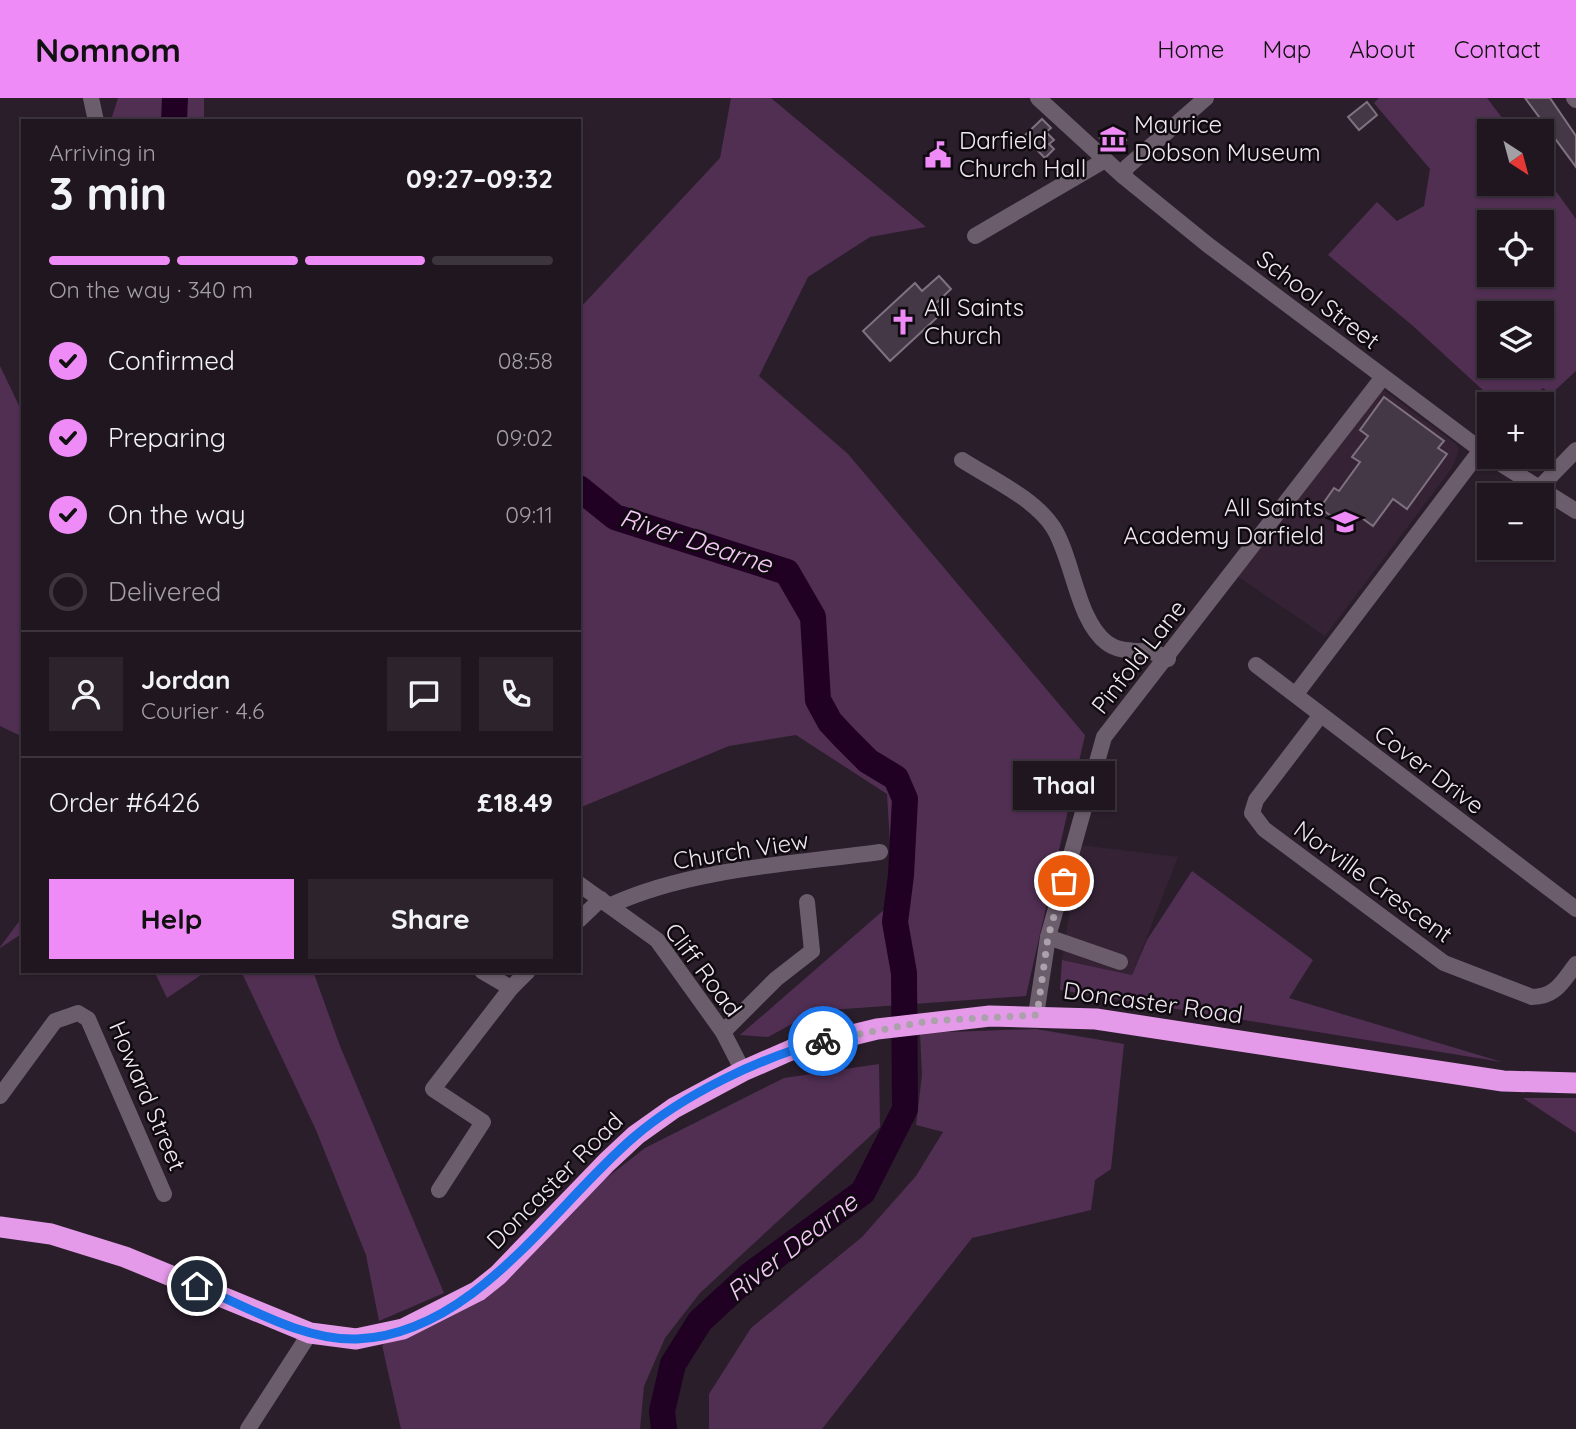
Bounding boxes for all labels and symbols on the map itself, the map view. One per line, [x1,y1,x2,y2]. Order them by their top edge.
place label: Maurice Dobson Museum [1134,109,1321,167]
north arrow [1477,119,1554,196]
museum icon: Maurice Dobson Museum [1098,124,1128,154]
place label: Darfield Church Hall [959,125,1086,183]
public building icon: Darfield Church Hall [923,140,953,170]
street label: School Street [1251,243,1386,355]
place label: All Saints Church [924,292,1024,350]
church icon: All Saints Church [888,307,918,337]
place label: All Saints Academy Darfield [1123,492,1324,550]
water label: River Dearne [616,500,777,581]
school or university icon: All Saints Academy Darfield [1330,507,1360,537]
street label: Pinfold Lane [1084,593,1192,719]
street label: Cover Drive [1369,718,1490,820]
callout: Thaal [1013,762,1115,811]
street label: Norville Crescent [1289,814,1459,949]
street label: Church View [671,824,811,876]
pin [1034,851,1094,911]
street label: Cliff Road [659,917,749,1022]
street label: Doncaster Road [1061,975,1245,1029]
courier [788,1006,858,1076]
street label: Howard Street [103,1016,193,1175]
street label: Doncaster Road [480,1106,629,1255]
water label: River Dearne [719,1184,865,1308]
pin [167,1256,227,1316]

